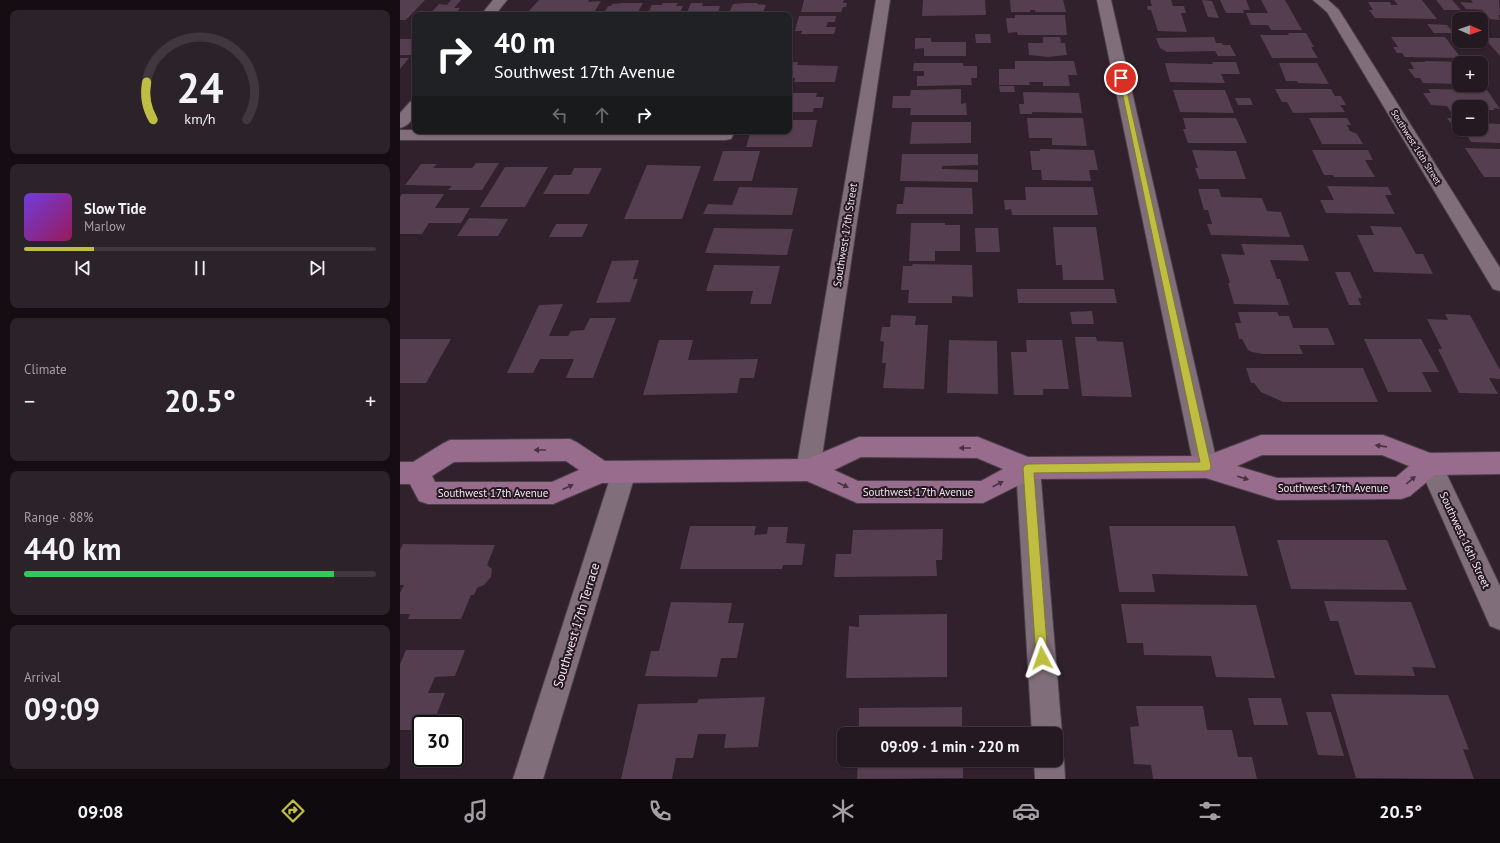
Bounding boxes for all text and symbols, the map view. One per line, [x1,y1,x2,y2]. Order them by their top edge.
north arrow [1452,12,1488,48]
map controls [1452,12,1488,136]
text: 40 m [494,24,555,61]
icon: right [428,28,480,80]
button: + [1452,56,1488,92]
text: Southwest 17th Avenue [494,60,675,83]
text: 24 [176,61,224,114]
pin [1104,61,1138,95]
icon: arrive [1110,67,1132,89]
button: − [1452,100,1488,136]
icon: left [549,104,571,126]
icon: ahead [591,104,613,126]
icon: right [633,104,655,126]
street label: Southwest 16th Street [1389,107,1444,186]
text: km/h [184,108,216,127]
street label: Southwest 17th Street [830,182,860,288]
text: Slow Tide [84,199,146,218]
text: Marlow [84,218,125,235]
icon: previous [72,257,94,279]
icon: pause [189,257,211,279]
icon: next [306,257,328,279]
text: Climate [24,361,67,378]
text: 20.5° [164,381,236,420]
text: − [24,387,35,415]
text: + [365,387,376,415]
one-way arrow [1375,443,1387,449]
one-way arrow [958,445,971,451]
one-way arrow [533,447,546,453]
one-way arrow [1238,475,1250,481]
one-way arrow [1406,476,1416,485]
one-way arrow [992,481,1004,487]
street label: Southwest 17th Avenue [1278,481,1389,495]
one-way arrow [838,483,850,489]
one-way arrow [562,484,574,490]
street label: Southwest 17th Avenue [863,485,974,499]
street label: Southwest 17th Avenue [438,486,549,500]
street label: Southwest 16th Street [1436,489,1494,591]
text: Range · 88% [24,509,93,526]
text: 440 km [24,529,122,568]
street label: Southwest 17th Terrace [549,561,604,690]
position arrow [1021,637,1063,679]
text: Arrival [24,669,60,686]
text: 09:09 [24,689,100,728]
speed limit sign: 30 [412,715,464,767]
text: 09:09 · 1 min · 220 m [881,737,1019,756]
icon: directions [279,797,307,825]
icon: music [462,797,490,825]
icon: phone [646,797,674,825]
icon: climate [829,797,857,825]
icon: car [1012,797,1040,825]
icon: filters [1196,797,1224,825]
text: 09:08 [78,800,123,823]
text: 20.5° [1379,800,1422,823]

